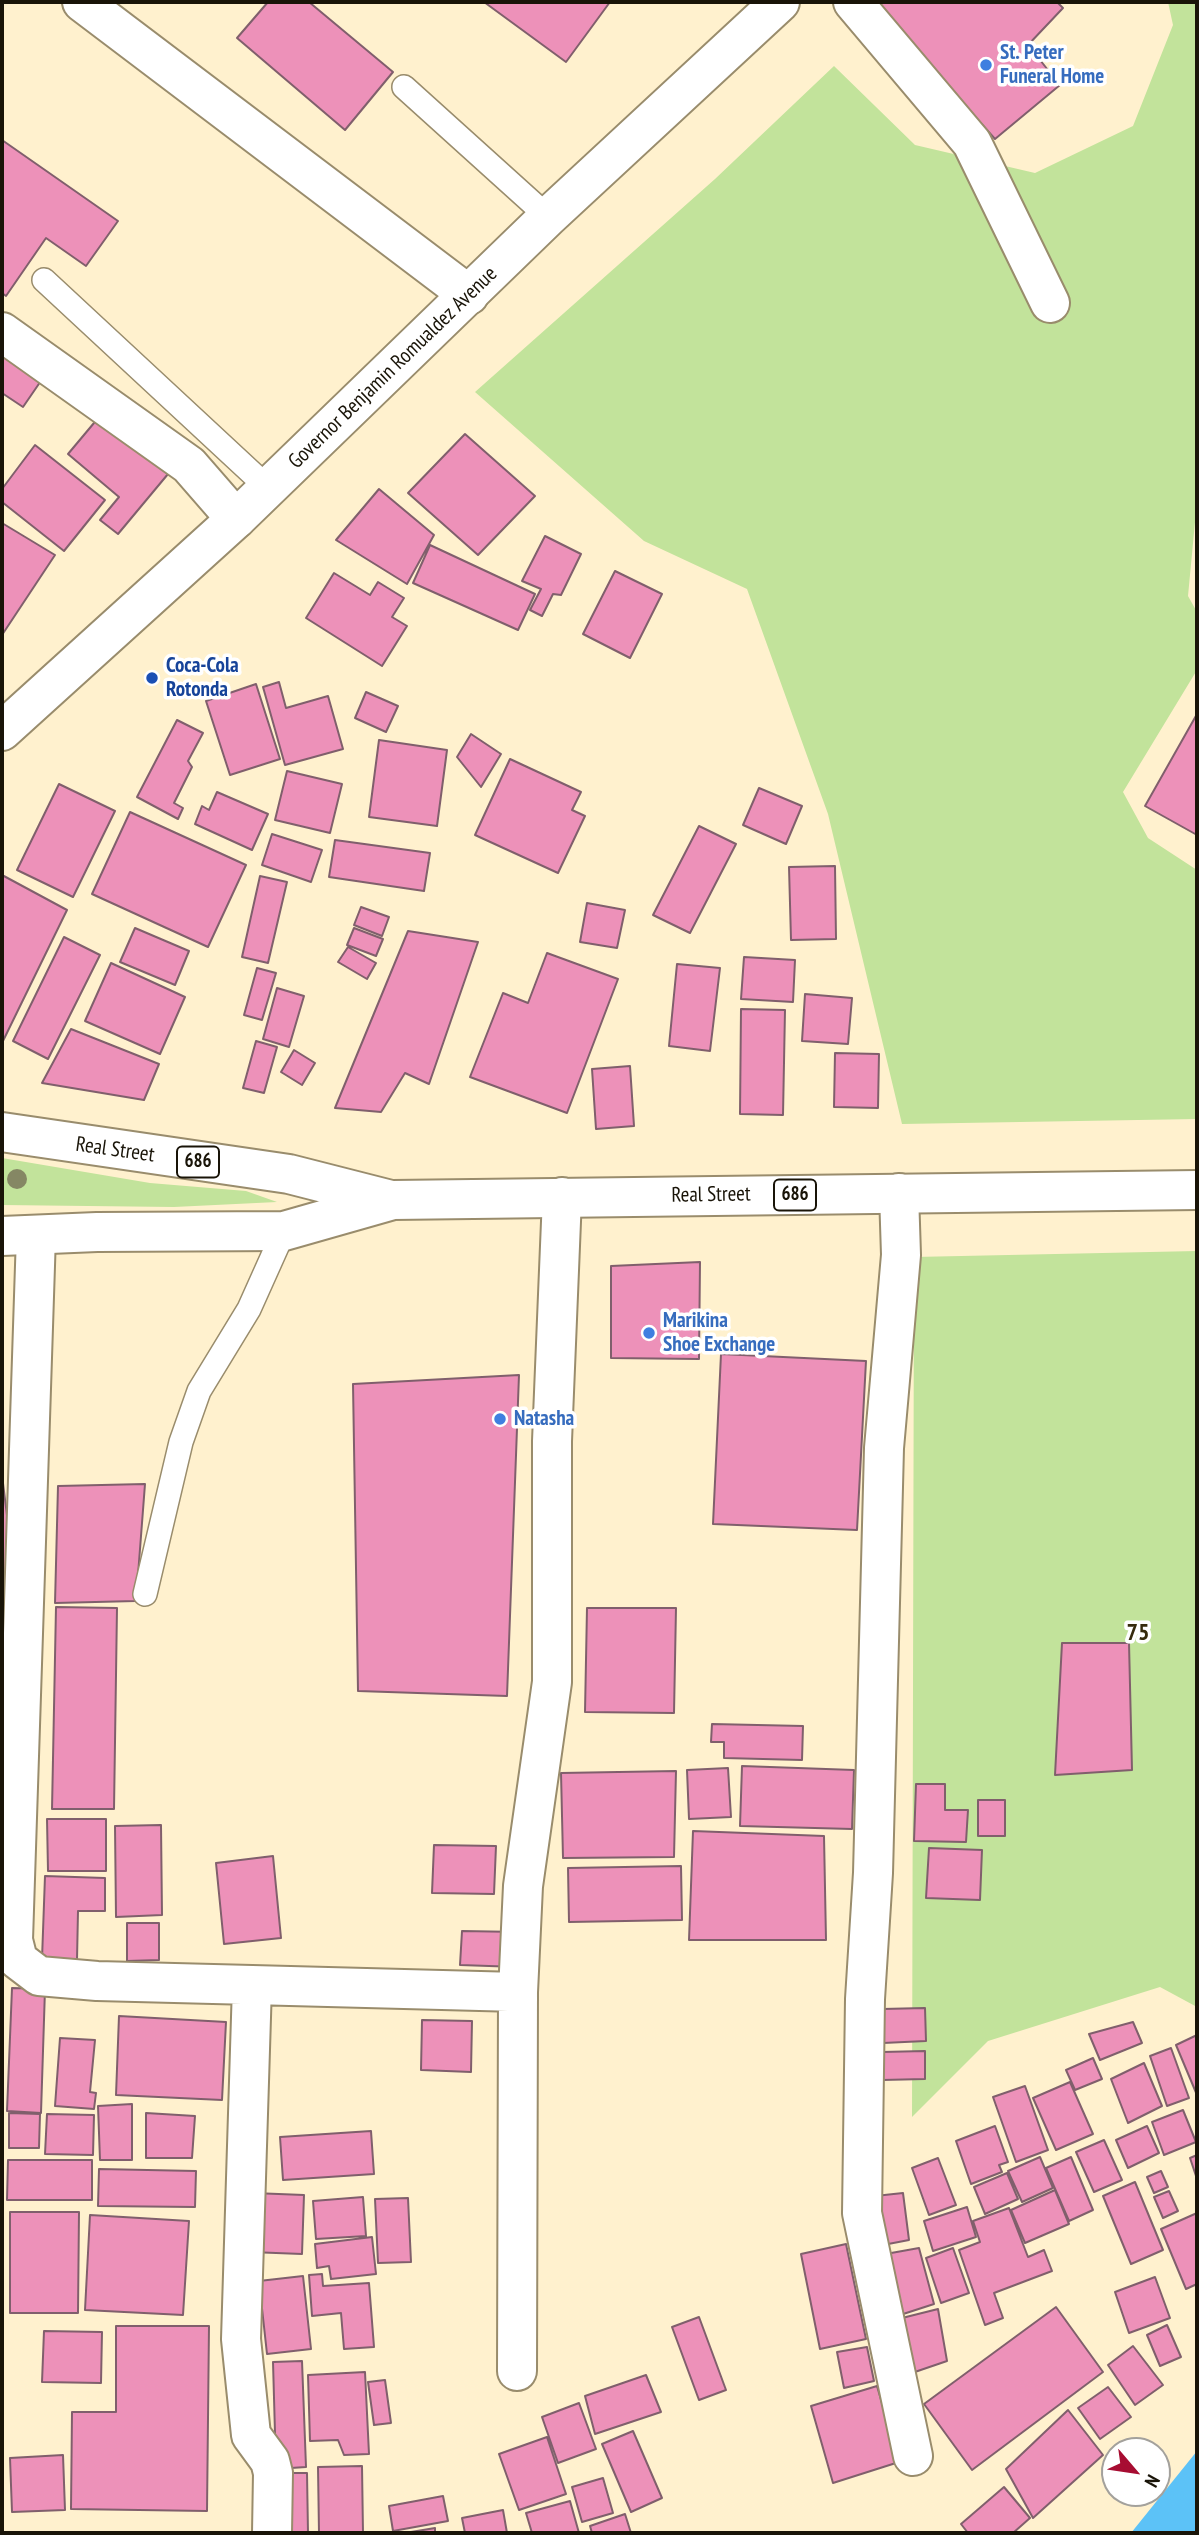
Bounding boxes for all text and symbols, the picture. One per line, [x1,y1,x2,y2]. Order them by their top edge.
place label: St. Peter Funeral Home [1000,40,1104,90]
marker: St. Peter Funeral Home [978,57,994,73]
street label: Governor Benjamin Romualdez Avenue [284,262,502,474]
place label: Coca-Cola Rotonda [166,653,239,703]
marker: Coca-Cola Rotonda [144,670,160,686]
street label: Real Street [74,1132,156,1168]
road number: 686 [177,1146,219,1178]
road number: 686 [774,1180,816,1210]
street label: Real Street [671,1182,751,1208]
place label: Marikina Shoe Exchange [663,1308,775,1358]
marker: Marikina Shoe Exchange [641,1325,657,1341]
place label: Natasha [514,1406,574,1432]
marker: Natasha [492,1411,508,1427]
district label: 75 [1127,1619,1149,1647]
north arrow [1101,2437,1171,2507]
text: N [1140,2471,1166,2492]

